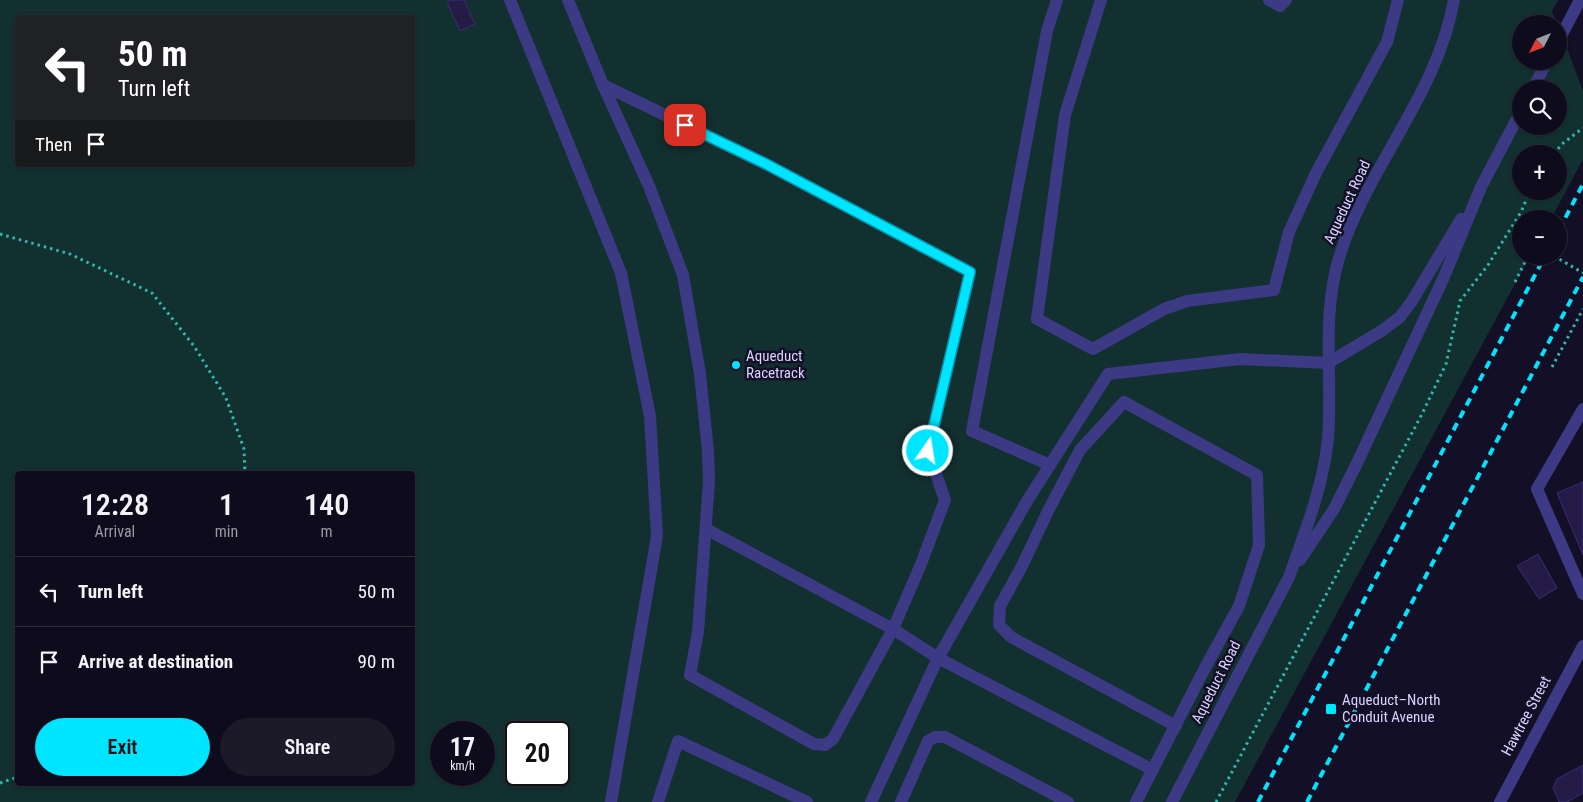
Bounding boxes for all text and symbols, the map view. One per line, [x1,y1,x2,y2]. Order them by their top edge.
north arrow [1512,15,1568,70]
map controls [1512,15,1567,265]
text: 50 m [118,34,187,75]
icon: left [35,35,100,100]
text: Turn left [118,76,190,101]
button: search [1512,80,1567,135]
pin [664,104,706,146]
icon: arrive [671,111,699,139]
icon: arrive [82,130,110,158]
text: Then [35,133,72,156]
button: + [1512,145,1567,200]
street label: Aqueduct Road [1320,157,1374,247]
button: − [1512,210,1567,265]
place label: Aqueduct Racetrack [746,347,805,382]
marker: Aqueduct Racetrack [730,359,742,371]
position arrow [901,424,953,476]
text: 12:28 [81,487,149,522]
text: 1 [219,487,234,522]
text: 140 [304,487,349,522]
text: Arrival [95,522,135,541]
text: min [215,522,238,541]
text: m [321,522,333,541]
icon: left [35,578,63,606]
text: Turn left [78,580,143,603]
text: 50 m [358,580,395,603]
street label: Aqueduct Road [1188,638,1244,726]
icon: arrive [35,648,63,676]
text: Arrive at destination [78,650,233,673]
text: 90 m [358,650,395,673]
street label: Hawtree Street [1497,673,1555,759]
place label: Aqueduct–North Conduit Avenue [1342,691,1441,726]
marker: Aqueduct–North Conduit Avenue [1324,702,1338,716]
button: Exit [35,718,210,776]
button: Share [220,718,395,776]
speed limit sign: 20 [505,721,570,786]
text: 17 [450,733,475,762]
text: km/h [450,759,475,773]

